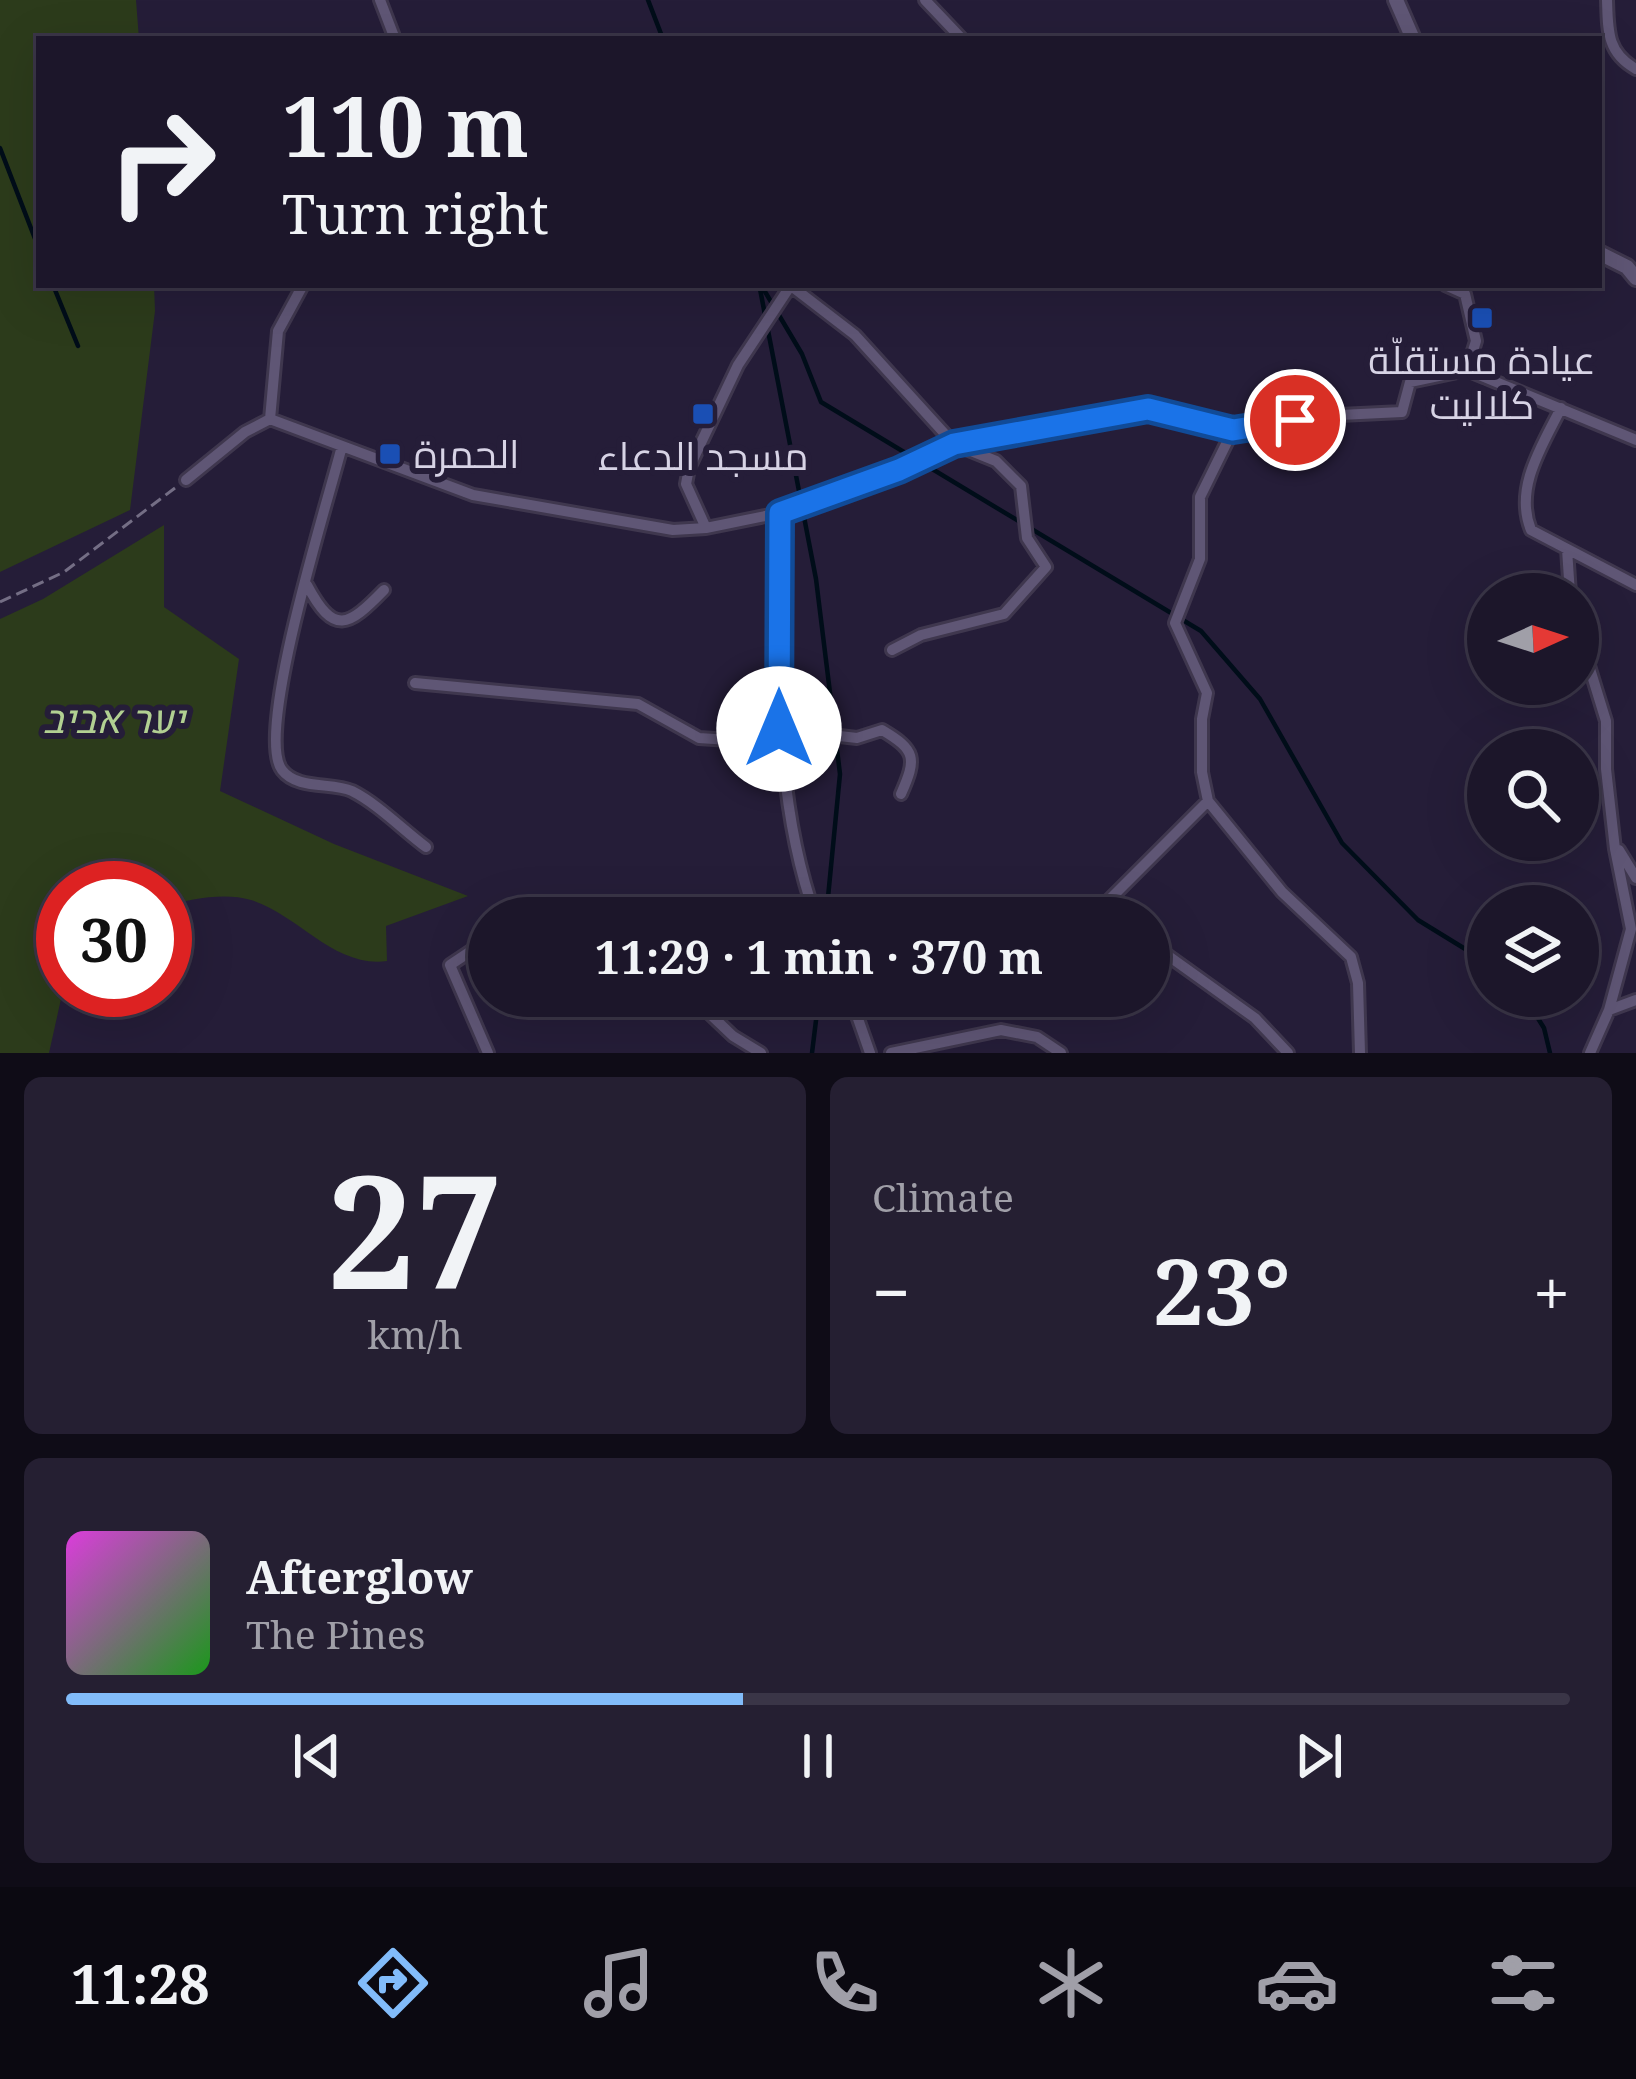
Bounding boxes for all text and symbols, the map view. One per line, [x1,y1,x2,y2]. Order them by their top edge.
text: 110 m [282,67,529,182]
icon: right [84,84,240,240]
text: Turn right [282,176,549,250]
marker: عيادة مستقلّة كلاليت [1469,305,1495,331]
place label: عيادة مستقلّة كلاليت [1368,332,1596,430]
pin [1244,369,1346,471]
icon: arrive [1262,387,1328,453]
marker: مسجد الدعاء [690,401,716,427]
place label: الحمرة [414,426,520,479]
place label: مسجد الدعاء [598,428,809,481]
marker: الحمرة [377,441,403,467]
north arrow [1467,573,1599,705]
map controls [1467,573,1599,1017]
position arrow [716,666,842,792]
park label: יער אביב [43,691,188,744]
button: search [1467,729,1599,861]
speed limit sign: 30 [36,861,192,1017]
button: layers [1467,885,1599,1017]
text: 11:29 · 1 min · 370 m [595,926,1043,987]
text: 27 [327,1122,503,1335]
text: Climate [872,1170,1014,1223]
text: 23° [1153,1229,1291,1351]
text: − [872,1246,910,1336]
text: + [1533,1246,1570,1336]
text: km/h [367,1307,463,1360]
text: Afterglow [246,1546,473,1607]
text: The Pines [246,1607,425,1660]
icon: previous [284,1723,350,1789]
icon: pause [785,1723,851,1789]
icon: next [1286,1723,1352,1789]
icon: directions [351,1941,435,2025]
icon: music [577,1941,661,2025]
icon: phone [803,1941,887,2025]
icon: climate [1029,1941,1113,2025]
icon: car [1255,1941,1339,2025]
icon: filters [1481,1941,1565,2025]
text: 11:28 [71,1946,209,2020]

